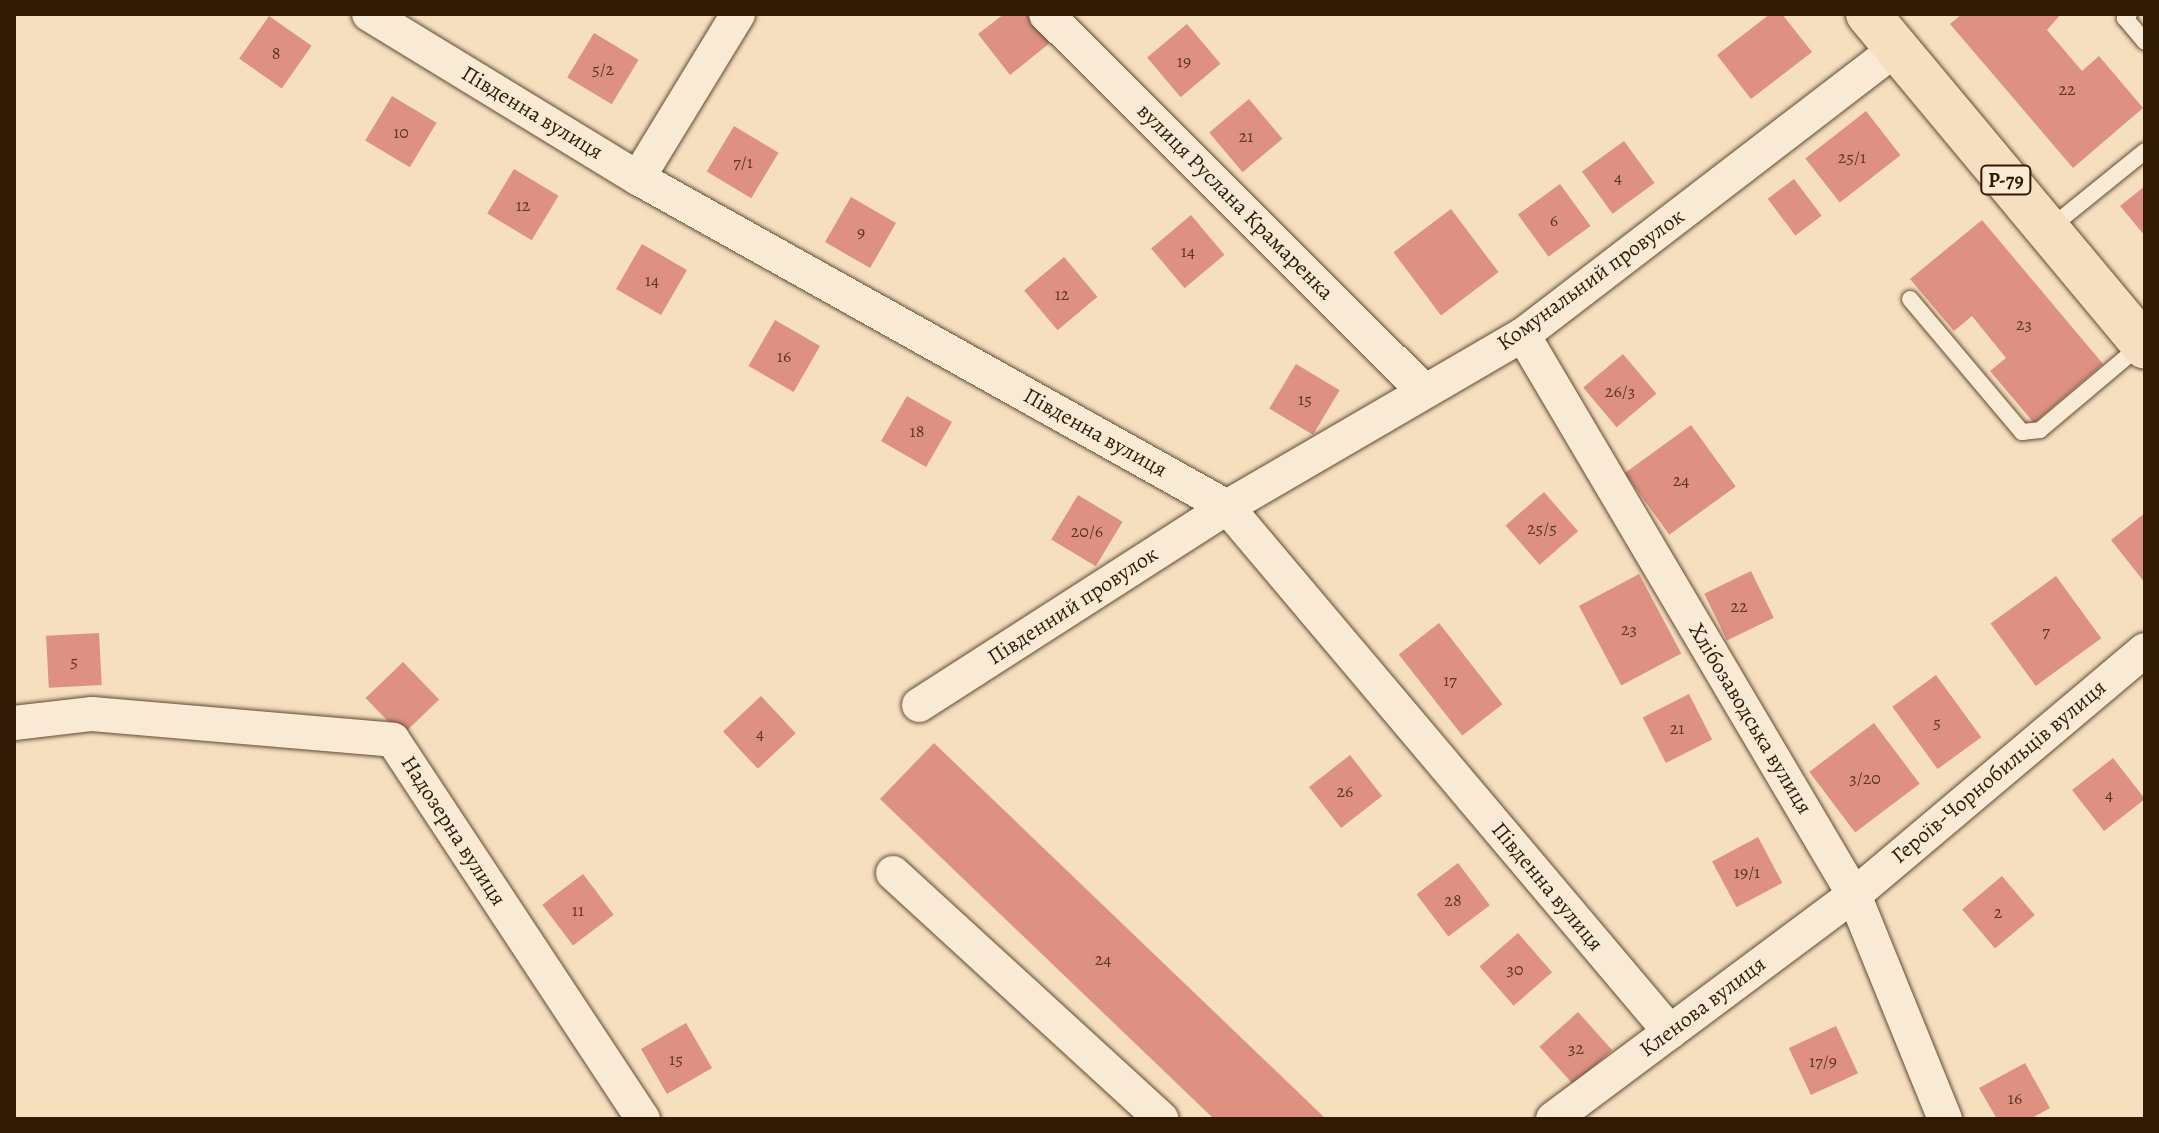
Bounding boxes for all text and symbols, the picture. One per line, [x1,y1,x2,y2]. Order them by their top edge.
house number: 8 [272,42,280,64]
house number: 19 [1177,50,1191,72]
house number: 5/2 [592,58,614,80]
street label: Південна вулиця [457,60,607,166]
house number: 22 [2058,78,2076,100]
street label: вулиця Руслана Крамаренка [1131,98,1339,306]
house number: 10 [393,121,409,143]
house number: 21 [1239,125,1253,147]
house number: 25/1 [1838,146,1866,168]
house number: 7/1 [733,151,753,173]
road number: Р-79 [1980,164,2032,196]
house number: 4 [1614,166,1622,188]
house number: 12 [516,194,530,216]
street label: Комунальний провулок [1492,203,1690,357]
house number: 6 [1550,209,1558,231]
house number: 9 [857,221,865,243]
house number: 14 [1181,240,1195,262]
house number: 14 [645,269,659,291]
house number: 12 [1055,283,1069,305]
house number: 23 [2016,313,2032,335]
house number: 16 [777,345,791,367]
house number: 26/3 [1605,380,1635,402]
street label: Південна вулиця [1019,383,1171,483]
house number: 15 [1298,388,1312,410]
house number: 18 [910,420,924,442]
house number: 24 [1673,469,1689,491]
house number: 25/5 [1527,517,1557,539]
house number: 20/6 [1071,520,1103,542]
street label: Південний провулок [983,541,1163,671]
house number: 22 [1730,595,1748,617]
house number: 23 [1621,618,1637,640]
street label: Хлібозаводська вулиця [1683,619,1817,819]
house number: 7 [2042,620,2050,642]
house number: 5 [70,650,78,672]
house number: 17 [1443,669,1457,691]
street label: Героїв-Чорнобильців вулиця [1886,675,2112,869]
house number: 5 [1933,711,1941,733]
house number: 21 [1670,717,1684,739]
house number: 4 [756,722,764,744]
street label: Надозерна вулиця [395,751,511,911]
house number: 3/20 [1849,767,1881,789]
house number: 26 [1337,780,1353,802]
house number: 4 [2105,783,2113,805]
street label: Південна вулиця [1485,817,1609,957]
house number: 19/1 [1734,861,1760,883]
house number: 28 [1444,889,1462,911]
house number: 11 [572,899,584,921]
house number: 2 [1994,901,2002,923]
house number: 24 [1095,948,1111,970]
street label: Кленова вулиця [1635,951,1771,1063]
house number: 30 [1506,958,1524,980]
house number: 32 [1568,1037,1584,1059]
house number: 15 [669,1048,683,1070]
house number: 17/9 [1809,1050,1837,1072]
house number: 16 [2008,1087,2022,1109]

